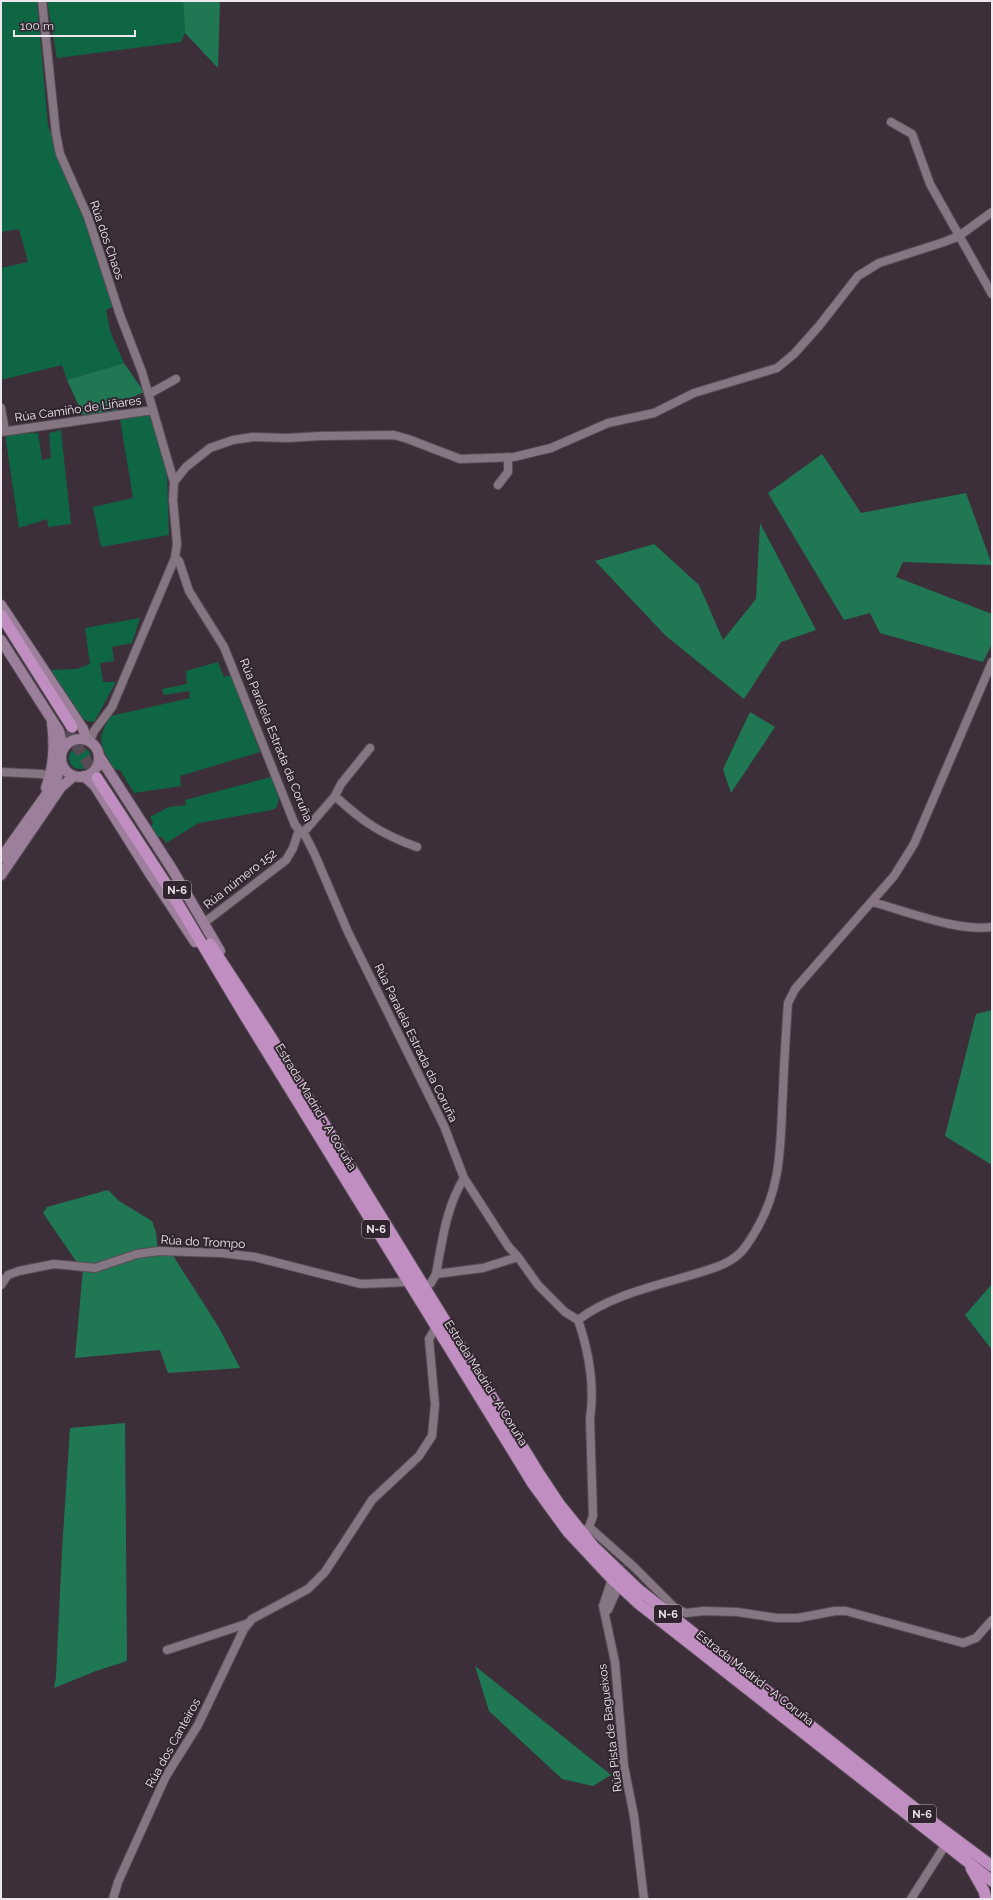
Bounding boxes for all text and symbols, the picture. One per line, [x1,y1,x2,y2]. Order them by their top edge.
scale bar [14,12,135,38]
text: 100 m [20,19,54,33]
street label: Rúa dos Chaos [87,199,127,282]
street label: Rúa Camiño de Liñares [14,393,142,425]
street label: Rúa Paralela Estrada da Coruña [237,656,315,824]
street label: Rúa número 152 [201,846,279,912]
road number: N-6 [163,881,191,899]
street label: Rúa Paralela Estrada da Coruña [371,962,461,1124]
street label: Estrada Madrid - A Coruña [273,1041,359,1173]
road number: N-6 [362,1220,390,1238]
street label: Rúa do Trompo [160,1233,246,1251]
street label: Estrada Madrid - A Coruña [442,1318,530,1448]
road number: N-6 [654,1605,682,1623]
street label: Estrada Madrid - A Coruña [693,1628,817,1728]
street label: Rúa Pista de Bagueixos [595,1663,625,1793]
street label: Rúa dos Canteiros [143,1696,204,1790]
road number: N-6 [908,1805,936,1823]

